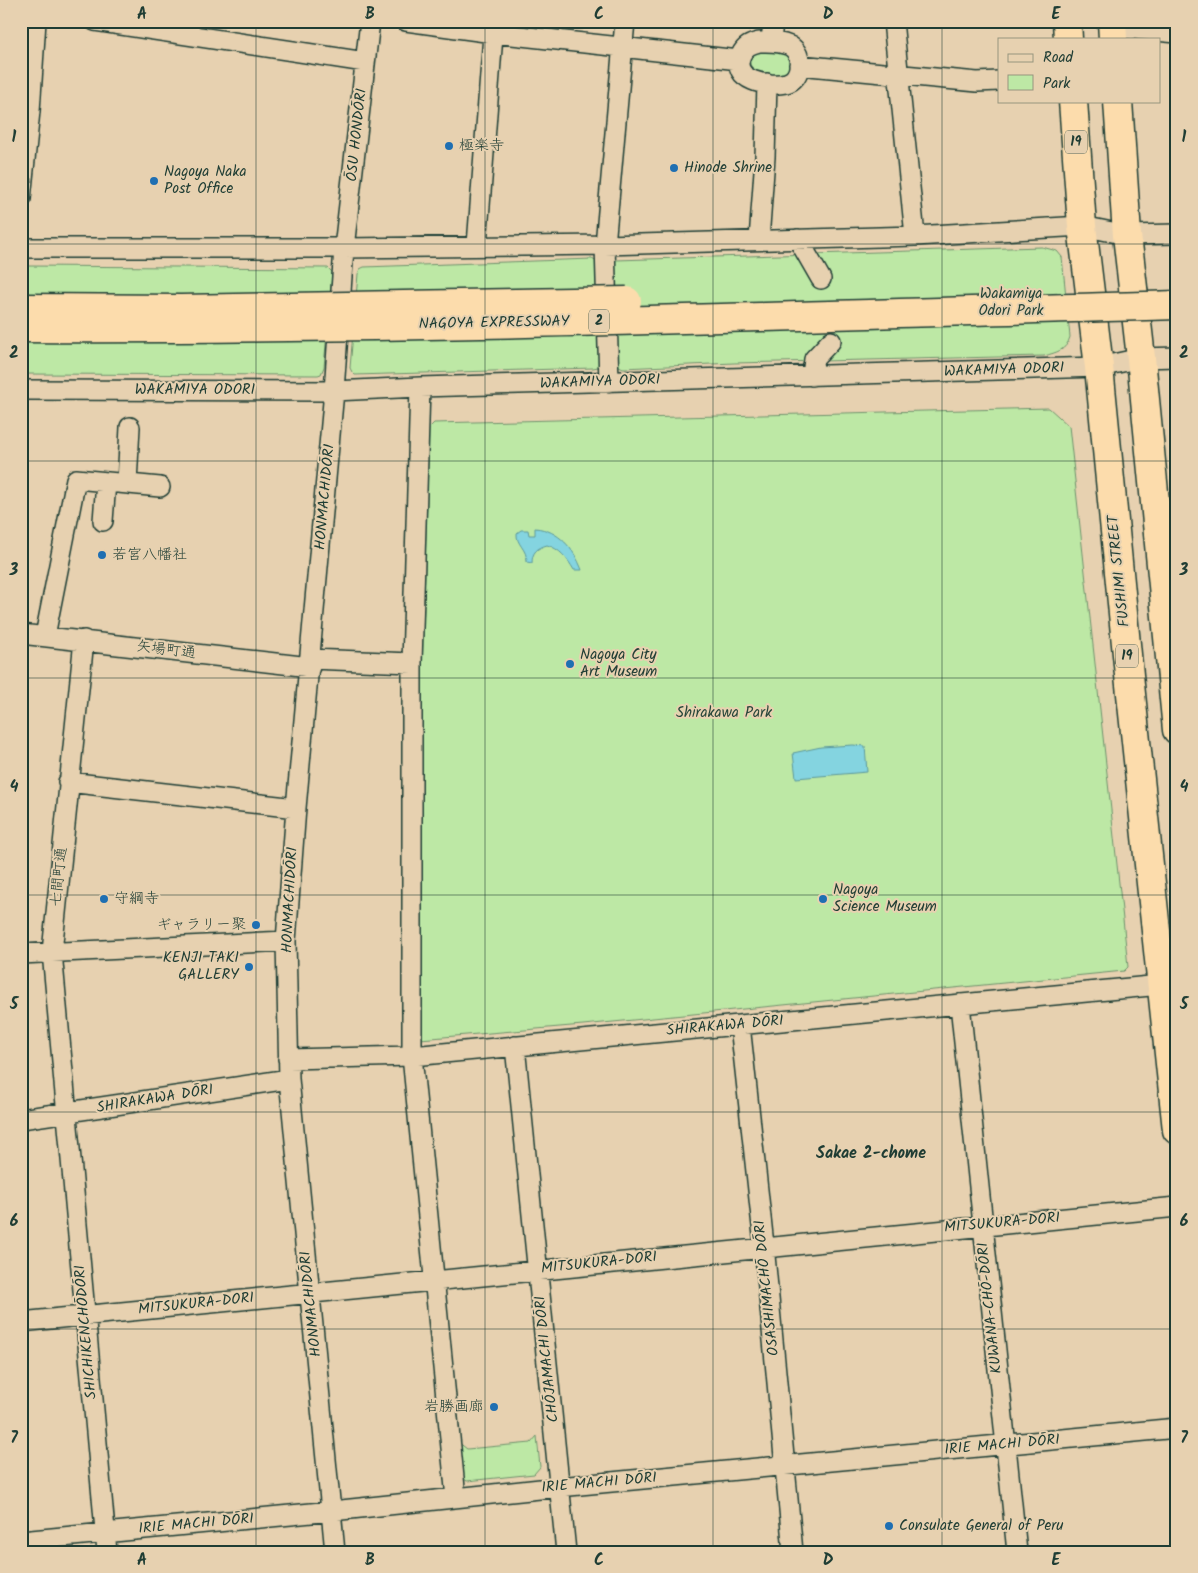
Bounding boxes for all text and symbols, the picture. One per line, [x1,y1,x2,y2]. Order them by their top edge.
text: A [137,2,147,27]
text: B [365,2,375,27]
text: C [594,2,604,27]
text: D [823,2,834,27]
text: E [1052,2,1062,27]
legend [998,38,1160,102]
text: Road [1043,46,1074,70]
text: Park [1043,72,1071,96]
street label: ŌSU HONDŌRI [340,87,374,183]
text: 1 [12,125,17,150]
text: 1 [1182,125,1187,150]
road number: 19 [1065,130,1087,154]
place label: 極楽寺 [459,134,504,158]
marker: 極楽寺 [443,140,455,152]
place label: Hinode Shrine [684,156,772,180]
place label: Nagoya Naka Post Office [164,160,246,201]
marker: Hinode Shrine [668,162,680,174]
marker: Nagoya Naka Post Office [148,175,160,187]
park label: Wakamiya Odori Park [978,282,1045,323]
street label: NAGOYA EXPRESSWAY [418,310,571,336]
road number: 2 [589,310,609,332]
text: 2 [9,341,19,366]
text: 2 [1179,341,1189,366]
street label: WAKAMIYA ODORI [943,356,1065,384]
street label: WAKAMIYA ODORI [539,368,661,396]
street label: WAKAMIYA ODORI [135,378,256,402]
street label: HONMACHIDŌRI [308,443,342,551]
street label: FUSHIMI STREET [1101,512,1137,628]
place label: 若宮八幡社 [112,543,187,567]
marker: 若宮八幡社 [96,549,108,561]
text: 3 [9,558,19,583]
text: 3 [1179,558,1189,583]
street label: 矢場町通 [135,634,197,666]
place label: Nagoya City Art Museum [580,643,658,684]
road number: 19 [1116,644,1138,668]
marker: Nagoya City Art Museum [564,658,576,670]
park label: Shirakawa Park [676,701,773,725]
text: 4 [10,775,19,800]
text: 4 [1180,775,1189,800]
street label: 七間町通 [44,846,74,908]
street label: HONMACHIDŌRI [275,846,305,954]
place label: Nagoya Science Museum [833,878,937,919]
place label: 守綱寺 [114,887,159,911]
marker: 守綱寺 [98,893,110,905]
marker: Nagoya Science Museum [817,893,829,905]
place label: ギャラリー聚 [156,913,246,937]
marker: ギャラリー聚 [250,919,262,931]
place label: KENJI TAKI GALLERY [163,946,240,987]
marker: KENJI TAKI GALLERY [243,961,255,973]
text: 5 [9,992,20,1017]
text: 5 [1179,992,1190,1017]
street label: SHIRAKAWA DŌRI [665,1009,785,1043]
street label: SHIRAKAWA DŌRI [95,1078,215,1120]
district label: Sakae 2-chome [816,1141,926,1166]
street label: MITSUKURA-DORI [943,1206,1061,1240]
text: 6 [10,1209,19,1234]
text: 6 [1180,1209,1189,1234]
street label: OSASHIMACHŌ DŌRI [748,1219,786,1357]
street label: KUWANA-CHŌ-DŌRI [971,1241,1009,1375]
street label: MITSUKURA-DORI [540,1245,658,1281]
street label: HONMACHIDŌRI [293,1250,328,1358]
street label: SHICHIKENCHŌDŌRI [68,1264,104,1400]
street label: MITSUKURA-DORI [137,1286,255,1322]
street label: CHŌJAMACHI DŌRI [528,1294,566,1424]
place label: 岩勝画廊 [424,1395,484,1419]
marker: 岩勝画廊 [488,1401,500,1413]
text: 7 [10,1426,18,1451]
text: 7 [1180,1426,1188,1451]
street label: IRIE MACHI DŌRI [943,1428,1061,1462]
street label: IRIE MACHI DŌRI [540,1466,658,1500]
street label: IRIE MACHI DŌRI [137,1507,255,1541]
place label: Consulate General of Peru [899,1514,1064,1538]
marker: Consulate General of Peru [883,1520,895,1532]
text: A [137,1548,147,1573]
text: B [365,1548,375,1573]
text: C [594,1548,604,1573]
text: D [823,1548,834,1573]
text: E [1052,1548,1062,1573]

